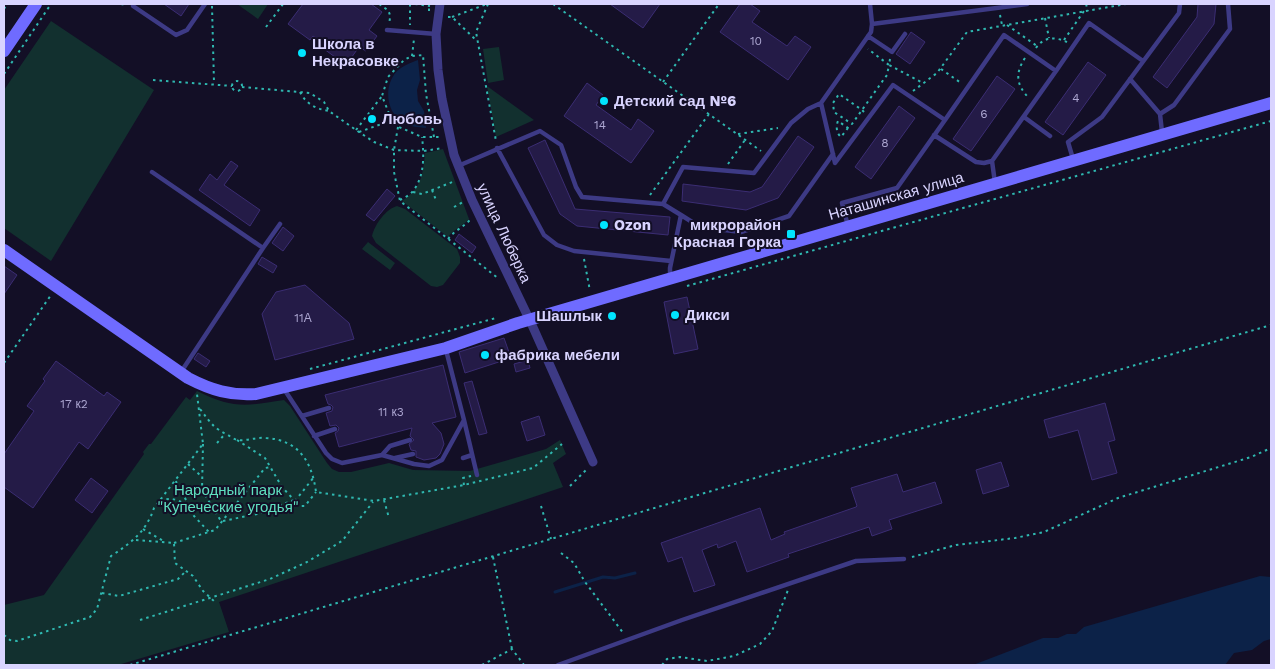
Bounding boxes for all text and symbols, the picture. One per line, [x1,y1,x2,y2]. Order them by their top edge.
house number: 10 [750,34,762,48]
place label: Школа в Некрасовке [312,35,399,70]
marker: Школа в Некрасовке [296,47,308,59]
house number: 4 [1072,91,1080,105]
place label: Детский сад №6 [614,92,736,110]
marker: Детский сад №6 [598,95,610,107]
house number: 6 [980,107,988,121]
place label: Любовь [382,110,442,128]
marker: Любовь [366,113,378,125]
house number: 14 [594,118,606,132]
house number: 8 [881,136,889,150]
street label: Наташинская улица [826,168,966,224]
street label: улица Люберка [473,180,535,286]
place label: Ozon [614,216,651,234]
place label: микрорайон Красная Горка [674,216,782,251]
marker: Ozon [598,219,610,231]
marker: микрорайон Красная Горка [785,228,797,240]
place label: Дикси [685,306,730,324]
place label: Шашлык [536,307,602,325]
marker: Дикси [669,309,681,321]
marker: Шашлык [606,310,618,322]
house number: 11А [294,311,312,325]
place label: фабрика мебели [495,346,620,364]
marker: фабрика мебели [479,349,491,361]
house number: 17 к2 [60,397,88,411]
house number: 11 к3 [378,405,404,419]
park label: Народный парк "Купеческие угодья" [157,481,299,516]

